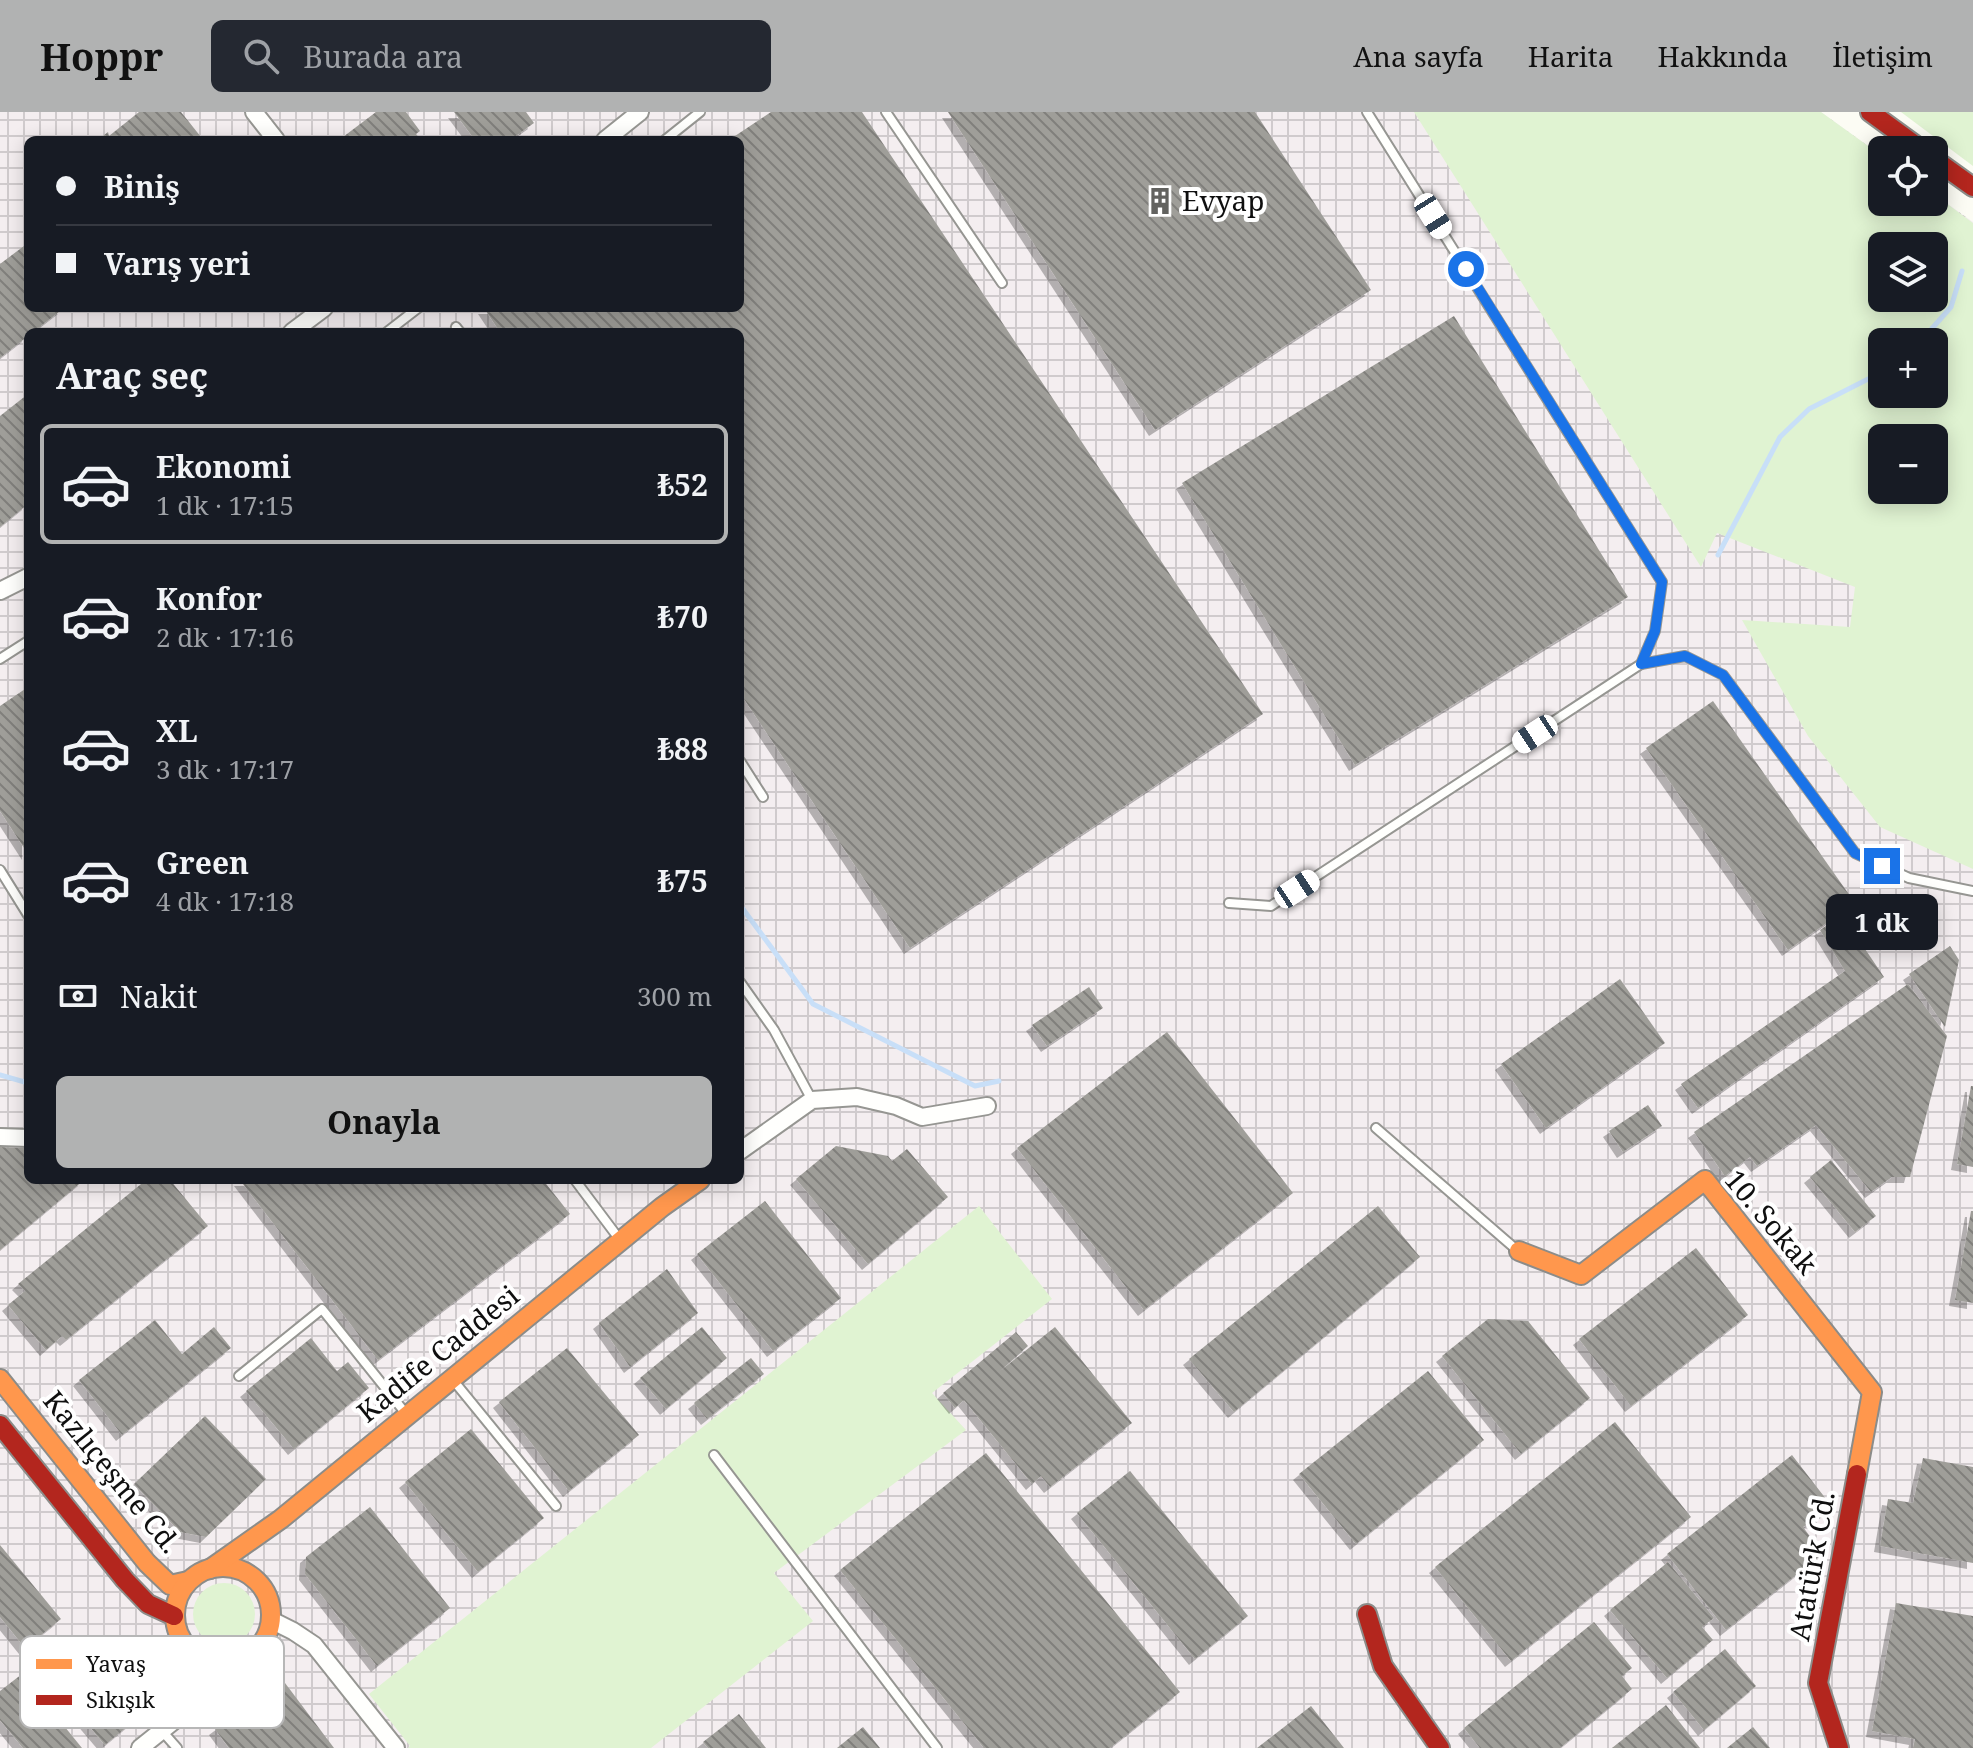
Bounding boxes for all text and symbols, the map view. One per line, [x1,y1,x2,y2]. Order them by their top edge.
search box [211,20,771,92]
text: Hoppr [40,30,163,82]
icon: search [239,34,283,78]
text: Burada ara [303,36,463,77]
text: Ana sayfa [1353,37,1484,75]
text: Harita [1528,37,1613,75]
text: Hakkında [1657,37,1788,75]
text: İletişim [1832,37,1933,75]
map controls [1868,136,1948,504]
button: locate [1868,136,1948,216]
text: Biniş [104,166,180,207]
place label: Evyap [1182,181,1264,219]
building icon: Evyap [1145,186,1175,216]
car [1410,189,1456,243]
button: layers [1868,232,1948,312]
text: Varış yeri [104,243,250,284]
route start [1448,251,1484,287]
button: + [1868,328,1948,408]
text: Araç seç [56,351,208,400]
button: − [1868,424,1948,504]
text: Ekonomi [156,446,291,487]
icon: car [60,448,132,520]
text: ₺52 [657,464,708,505]
text: 1 dk · 17:15 [156,487,294,523]
text: Konfor [156,578,262,619]
icon: car [60,580,132,652]
text: ₺70 [657,596,708,637]
text: 2 dk · 17:16 [156,619,294,655]
text: XL [156,710,198,751]
car [1508,711,1562,757]
icon: car [60,712,132,784]
text: ₺88 [657,728,708,769]
text: 3 dk · 17:17 [156,751,294,787]
text: Green [156,842,249,883]
icon: car [60,844,132,916]
route end [1864,848,1900,884]
text: ₺75 [657,860,708,901]
car [1270,866,1324,912]
text: 4 dk · 17:18 [156,883,294,919]
callout: 1 dk [1826,894,1938,950]
text: 1 dk [1855,904,1909,940]
icon: cash [56,974,100,1018]
text: Nakit [120,976,198,1017]
text: 300 m [637,978,712,1014]
button: Onayla [56,1076,712,1168]
street label: 10. Sokak [1717,1161,1827,1282]
street label: Kadife Caddesi [348,1276,526,1430]
street label: Kazlıçeşme Cd. [35,1382,190,1561]
street label: Atatürk Cd. [1779,1488,1843,1644]
legend [20,1636,284,1728]
text: Yavaş [85,1648,146,1678]
text: Sıkışık [86,1684,155,1714]

